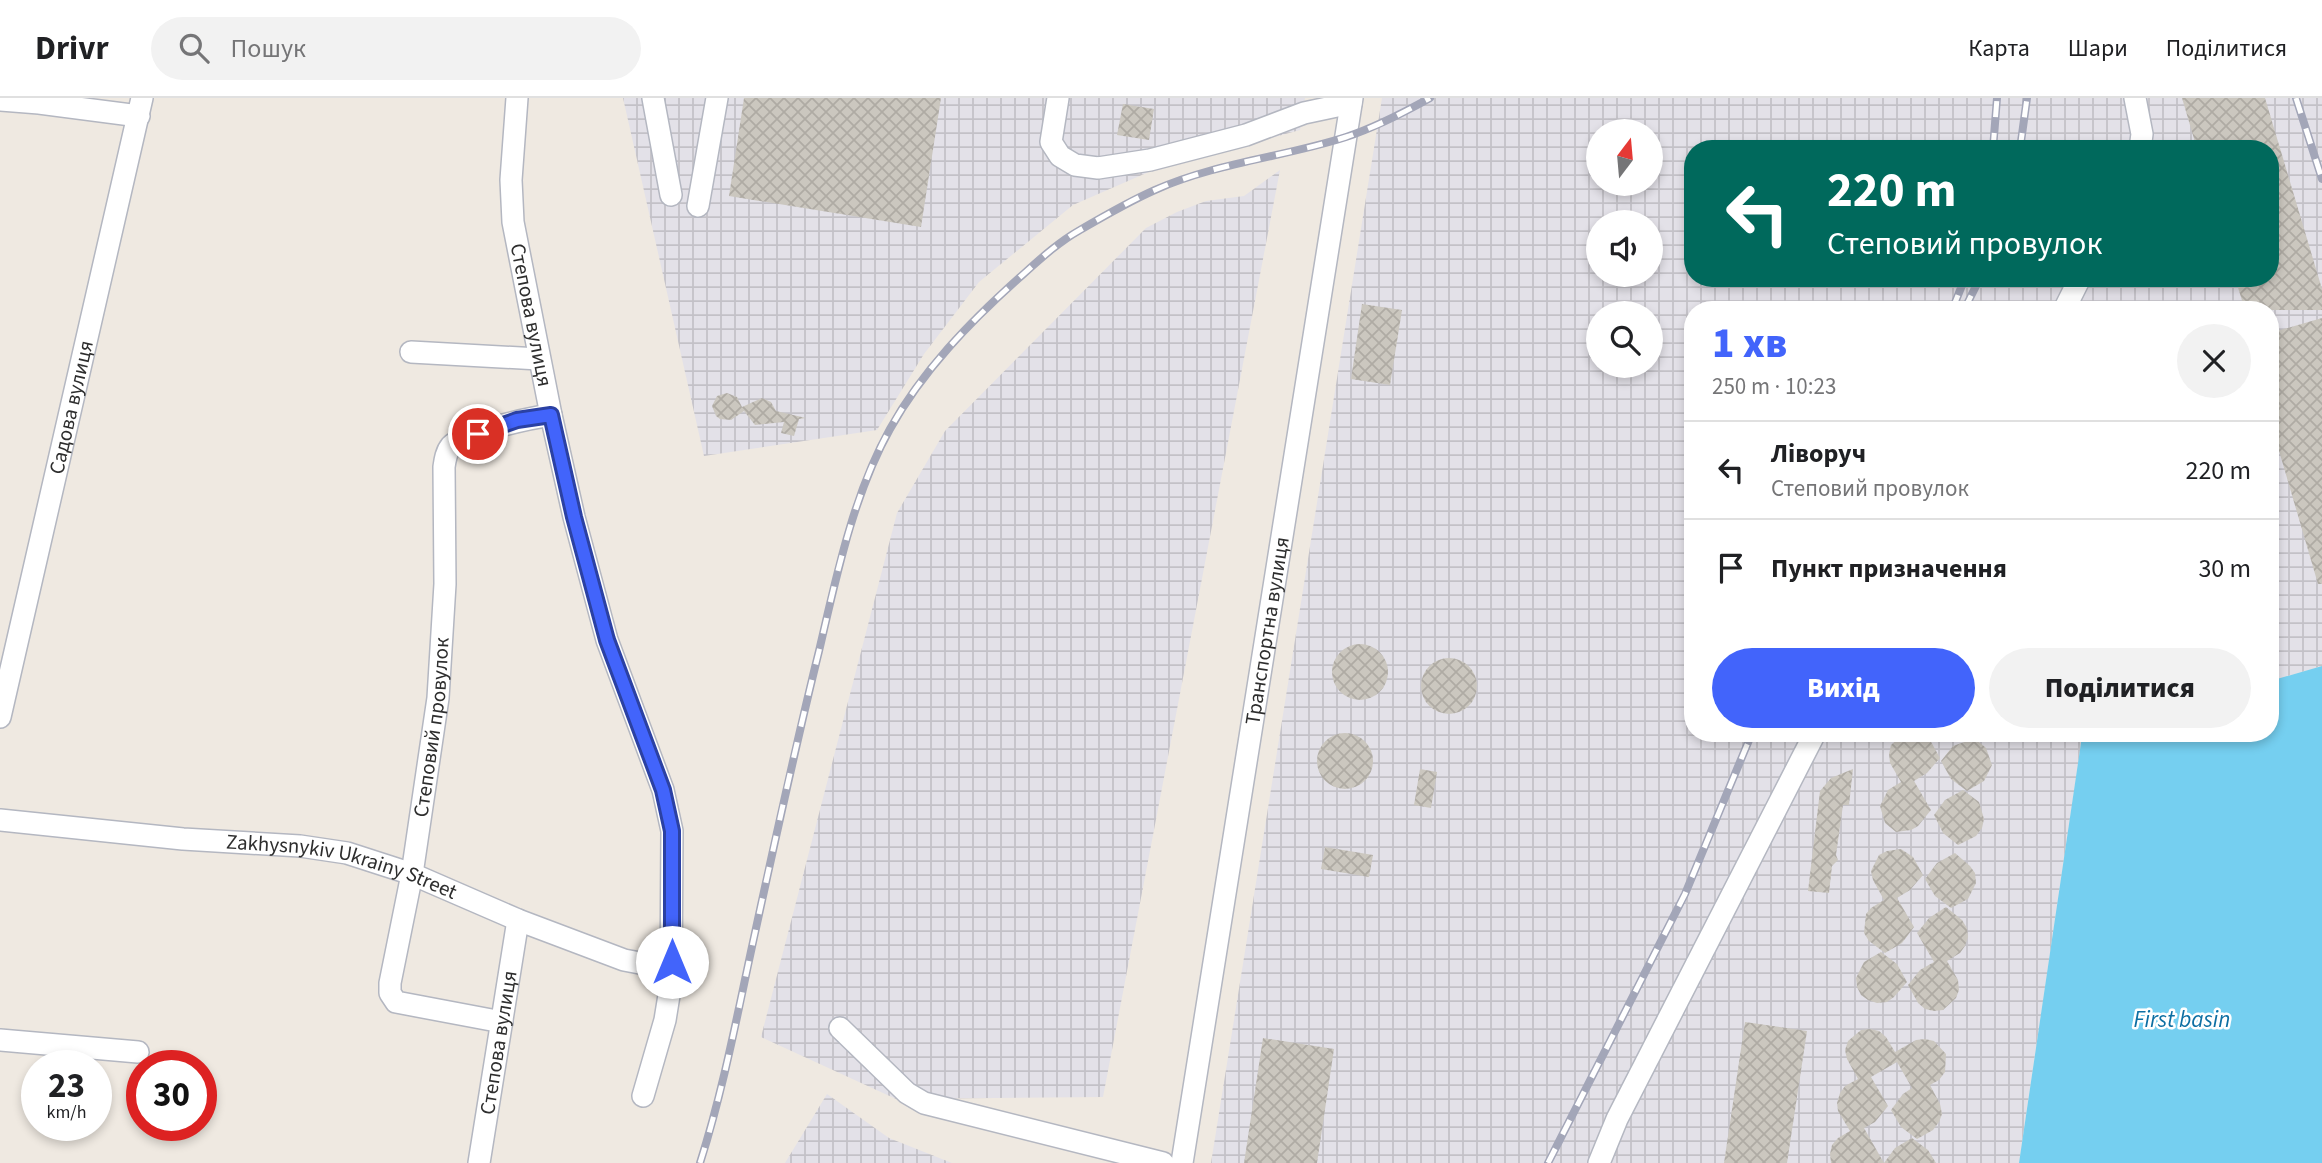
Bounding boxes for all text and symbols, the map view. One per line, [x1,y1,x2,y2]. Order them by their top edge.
search box [151,17,641,80]
text: Drivr [35,25,109,72]
icon: search [175,29,213,67]
text: Пошук [231,30,306,67]
text: Карта [1968,31,2030,66]
text: Шари [2068,31,2128,66]
text: Поділитися [2166,31,2287,66]
north arrow [1586,119,1662,196]
map controls [1586,119,1663,378]
text: 220 m [1827,156,1956,226]
icon: left [1712,168,1803,259]
button: sound [1586,210,1663,287]
text: Степовий провулок [1827,221,2102,267]
street label: Степова вулиця [503,241,560,389]
button: search [1586,301,1663,378]
text: 1 хв [1712,314,1787,374]
button: close [2177,324,2251,398]
street label: Садова вулиця [41,337,101,477]
text: 250 m · 10:23 [1712,370,1836,403]
pin [448,404,508,464]
icon: arrive [459,415,497,453]
text: Ліворуч [1771,435,1866,472]
icon: left [1712,451,1750,489]
text: 220 m [2185,452,2251,489]
text: Степовий провулок [1771,472,1969,505]
street label: Транспортна вулиця [1237,535,1297,727]
icon: arrive [1712,549,1750,587]
text: Пункт призначення [1771,550,2007,587]
text: 30 m [2198,550,2251,587]
street label: Степовий провулок [406,636,457,819]
button: Вихід [1712,648,1975,728]
button: Поділитися [1989,648,2251,728]
street label: Zakhysnykiv Ukrainy Street [225,827,462,907]
position arrow [635,925,709,999]
street label: Степова вулиця [472,968,525,1117]
water label: First basin [2134,1003,2230,1036]
speed limit sign: 30 [126,1050,217,1141]
text: 23 [48,1061,85,1111]
text: km/h [47,1100,86,1125]

